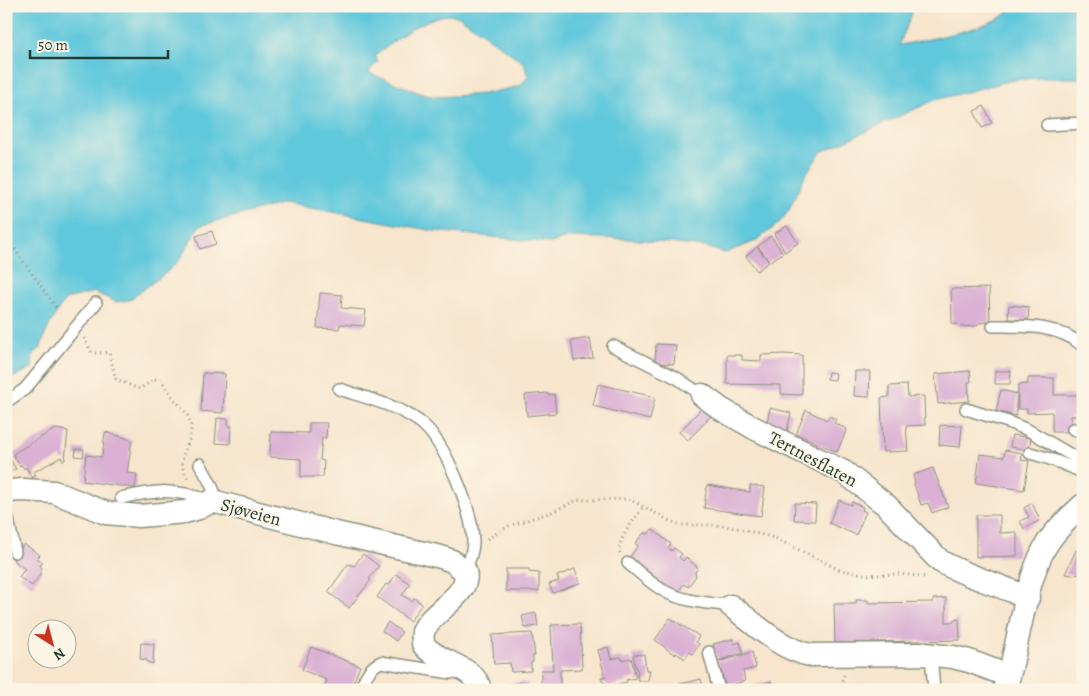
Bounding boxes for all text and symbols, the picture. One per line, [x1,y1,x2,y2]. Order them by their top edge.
scale bar [30,28,168,60]
text: 50 m [38,35,68,55]
street label: Tertnesflaten [764,426,862,493]
street label: Sjøveien [218,492,284,532]
north arrow [28,618,78,668]
text: N [50,643,69,665]

